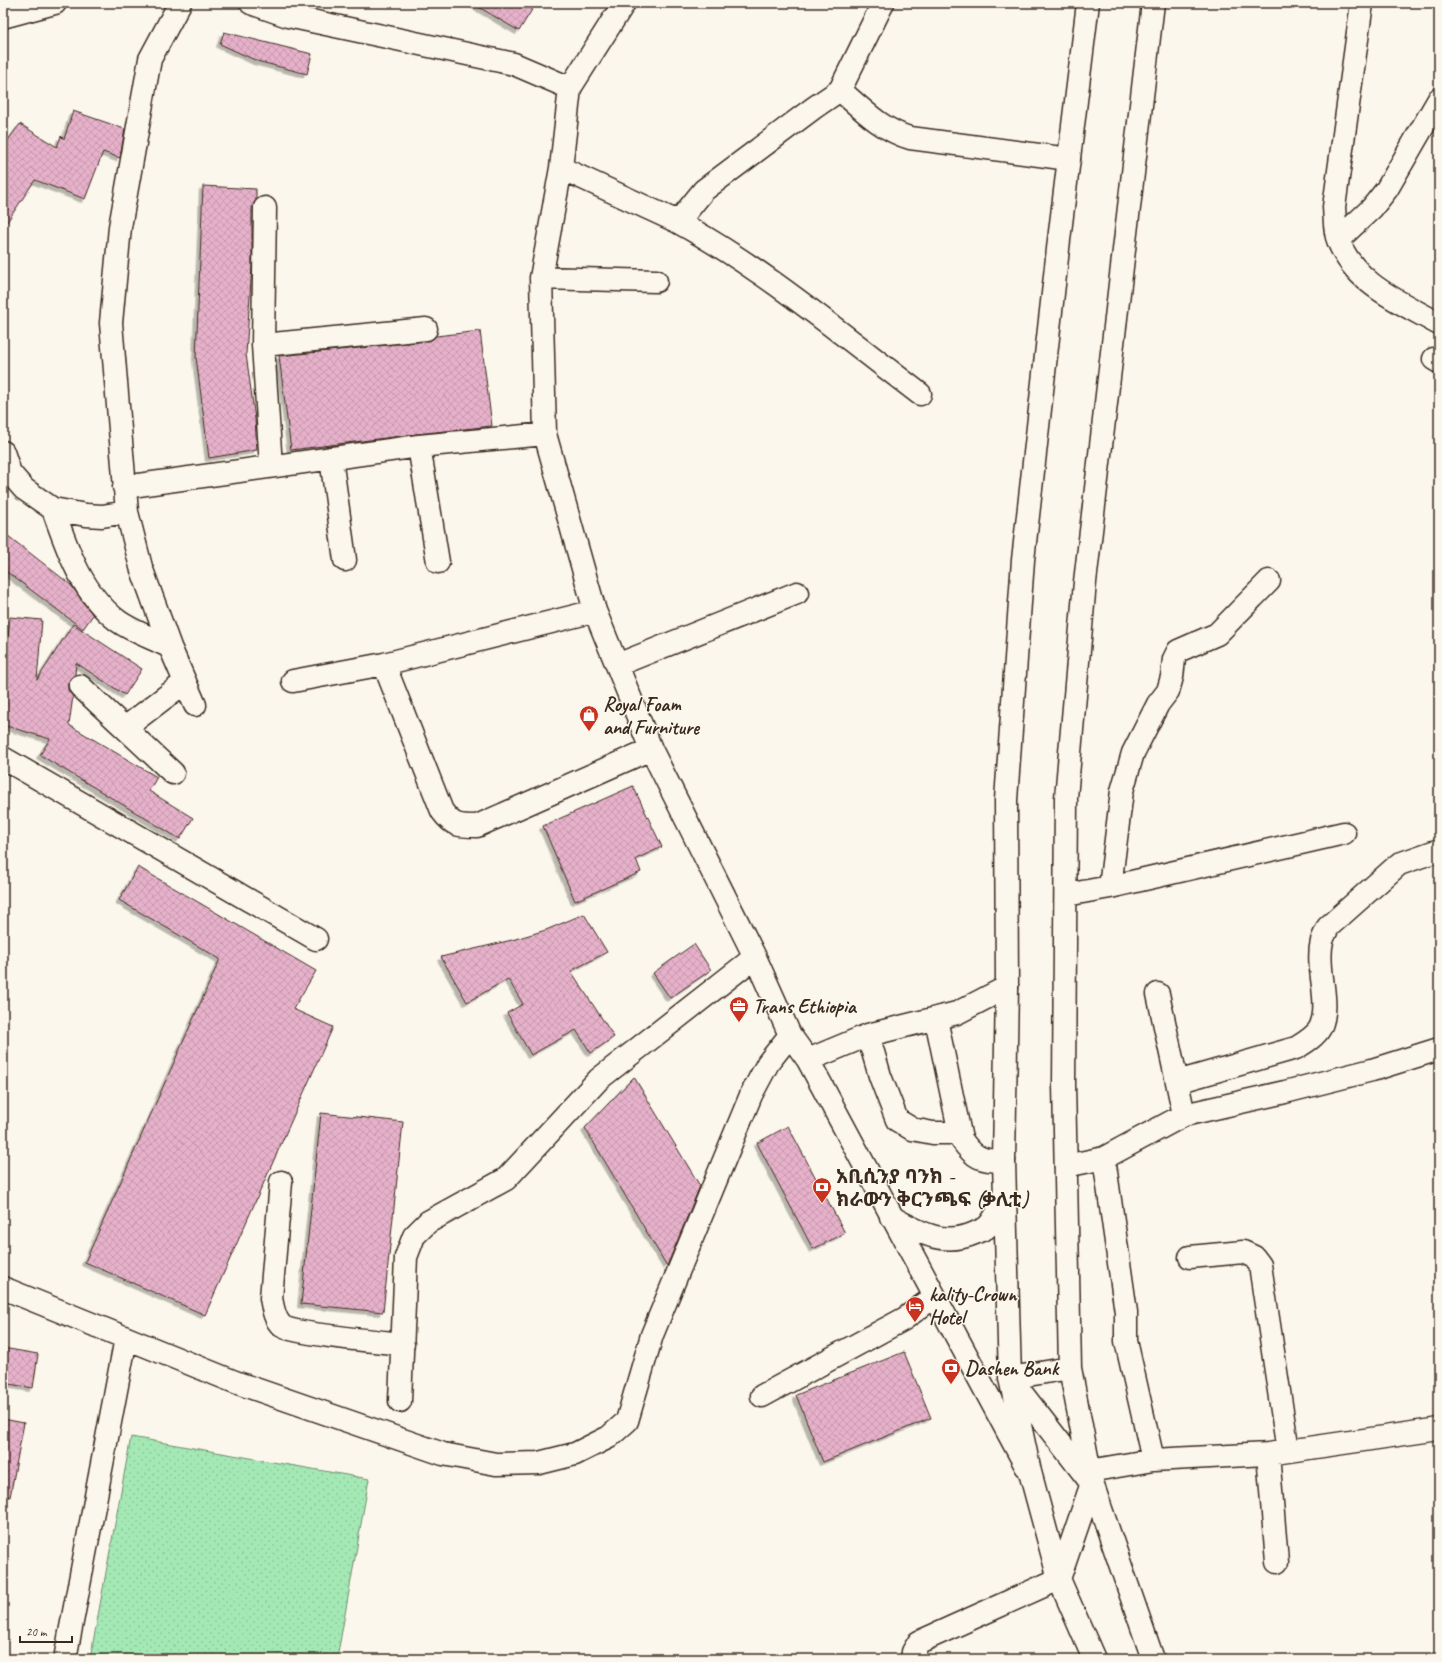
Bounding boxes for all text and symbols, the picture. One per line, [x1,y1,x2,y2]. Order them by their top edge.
place label: Royal Foam and Furniture [603,692,700,740]
shop icon: Royal Foam and Furniture [578,704,600,732]
place label: Trans Ethiopia [753,994,858,1019]
office icon: Trans Ethiopia [728,995,750,1023]
place label: አቢሲንያ ባንክ - ክራውን ቅርንጫፍ (ቃሊቲ) [836,1164,1030,1212]
bank icon: አቢሲንያ ባንክ - ክራውን ቅርንጫፍ (ቃሊቲ) [811,1176,833,1204]
place label: kality-Crown Hotel [929,1282,1018,1330]
hotel icon: kality-Crown Hotel [904,1295,926,1323]
place label: Dashen Bank [965,1356,1060,1381]
bank icon: Dashen Bank [940,1357,962,1385]
scale bar [20,1618,72,1644]
text: 20 m [26,1624,48,1640]

